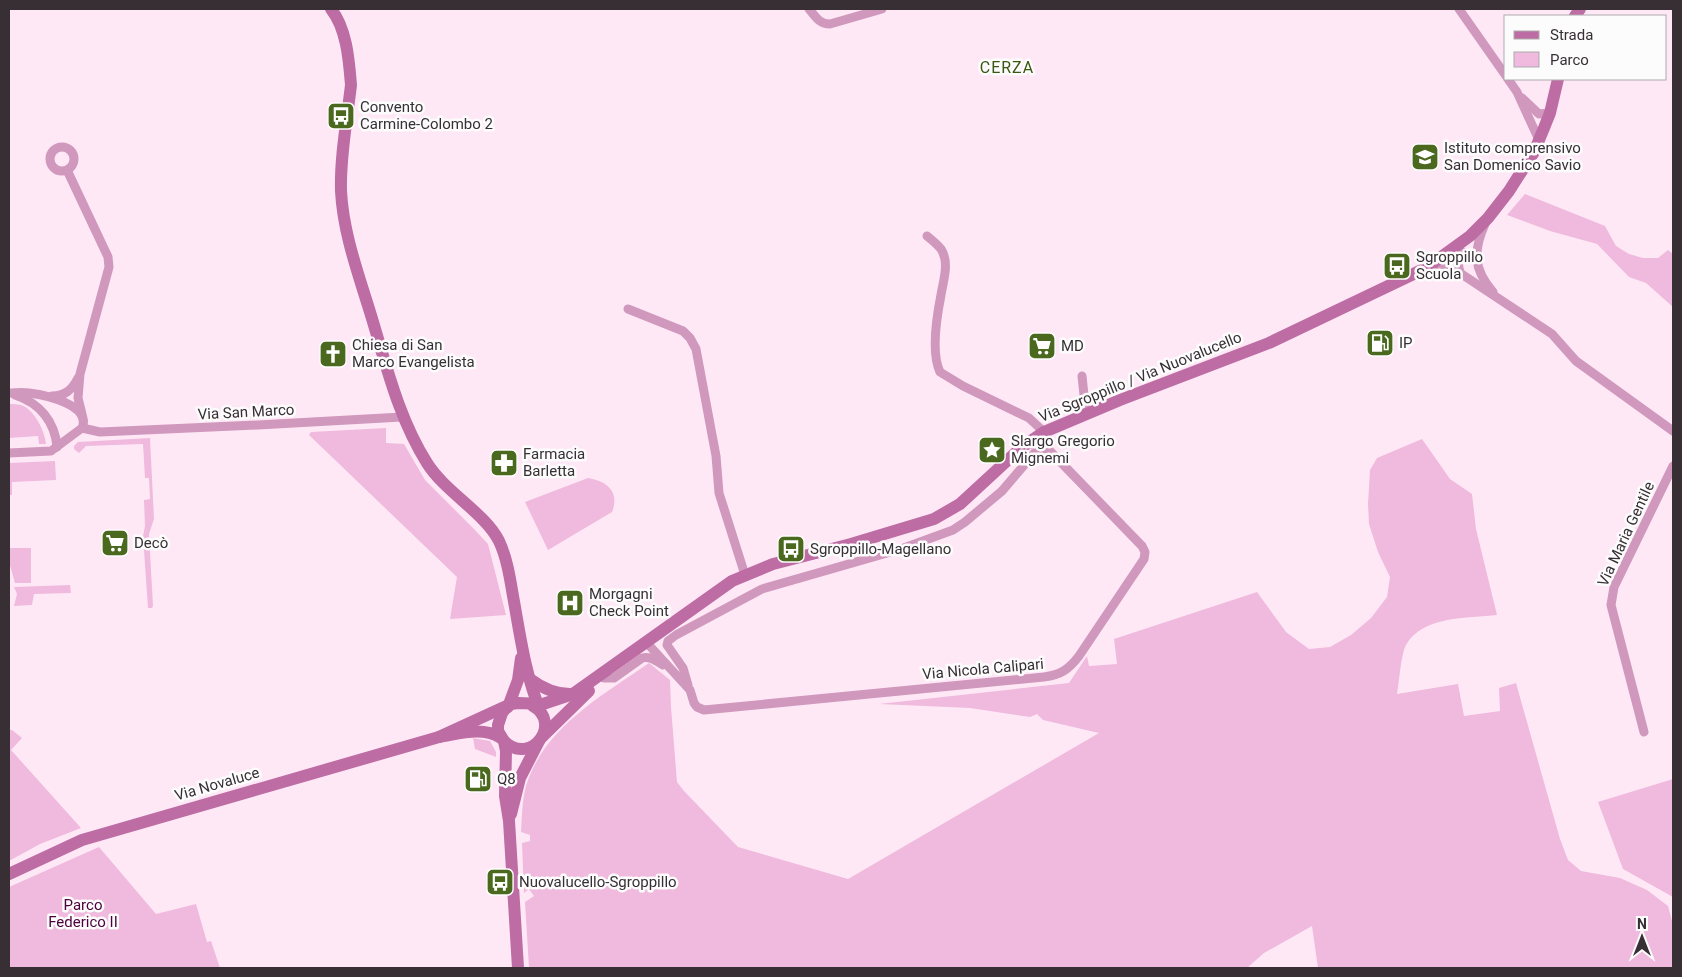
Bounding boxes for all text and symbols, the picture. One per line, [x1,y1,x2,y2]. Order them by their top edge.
legend [1504,15,1667,80]
text: Strada [1550,26,1593,44]
text: Parco [1550,51,1589,69]
district label: CERZA [980,58,1034,77]
place label: Convento Carmine-Colombo 2 [360,98,493,133]
bus stop icon: Convento Carmine-Colombo 2 [326,101,356,131]
place label: Istituto comprensivo San Domenico Savio [1444,139,1581,174]
school or university icon: Istituto comprensivo San Domenico Savio [1410,142,1440,172]
place label: Sgroppillo Scuola [1416,248,1483,283]
bus stop icon: Sgroppillo Scuola [1382,251,1412,281]
street label: Via Sgroppillo / Via Nuovalucello [1036,328,1244,426]
fuel station icon: IP [1365,328,1395,358]
supermarket icon: MD [1027,331,1057,361]
place label: IP [1399,334,1413,352]
place label: Chiesa di San Marco Evangelista [352,336,475,371]
place label: MD [1061,337,1084,355]
church icon: Chiesa di San Marco Evangelista [318,339,348,369]
street label: Via San Marco [197,400,295,424]
place label: Slargo Gregorio Mignemi [1011,432,1115,467]
place icon: Slargo Gregorio Mignemi [977,435,1007,465]
place label: Farmacia Barletta [523,445,585,480]
pharmacy icon: Farmacia Barletta [489,448,519,478]
street label: Via Maria Gentile [1594,479,1658,589]
supermarket icon: Decò [100,528,130,558]
place label: Decò [134,534,168,552]
bus stop icon: Sgroppillo-Magellano [776,534,806,564]
place label: Sgroppillo-Magellano [810,540,951,558]
place label: Morgagni Check Point [589,585,669,620]
hospital icon: Morgagni Check Point [555,588,585,618]
street label: Via Nicola Calipari [922,655,1044,683]
street label: Via Novaluce [173,763,261,805]
fuel station icon: Q8 [463,764,493,794]
place label: Q8 [497,770,516,788]
bus stop icon: Nuovalucello-Sgroppillo [485,867,515,897]
place label: Nuovalucello-Sgroppillo [519,873,677,891]
park label: Parco Federico II [48,896,118,931]
north arrow [1617,912,1667,962]
text: N [1637,916,1647,932]

